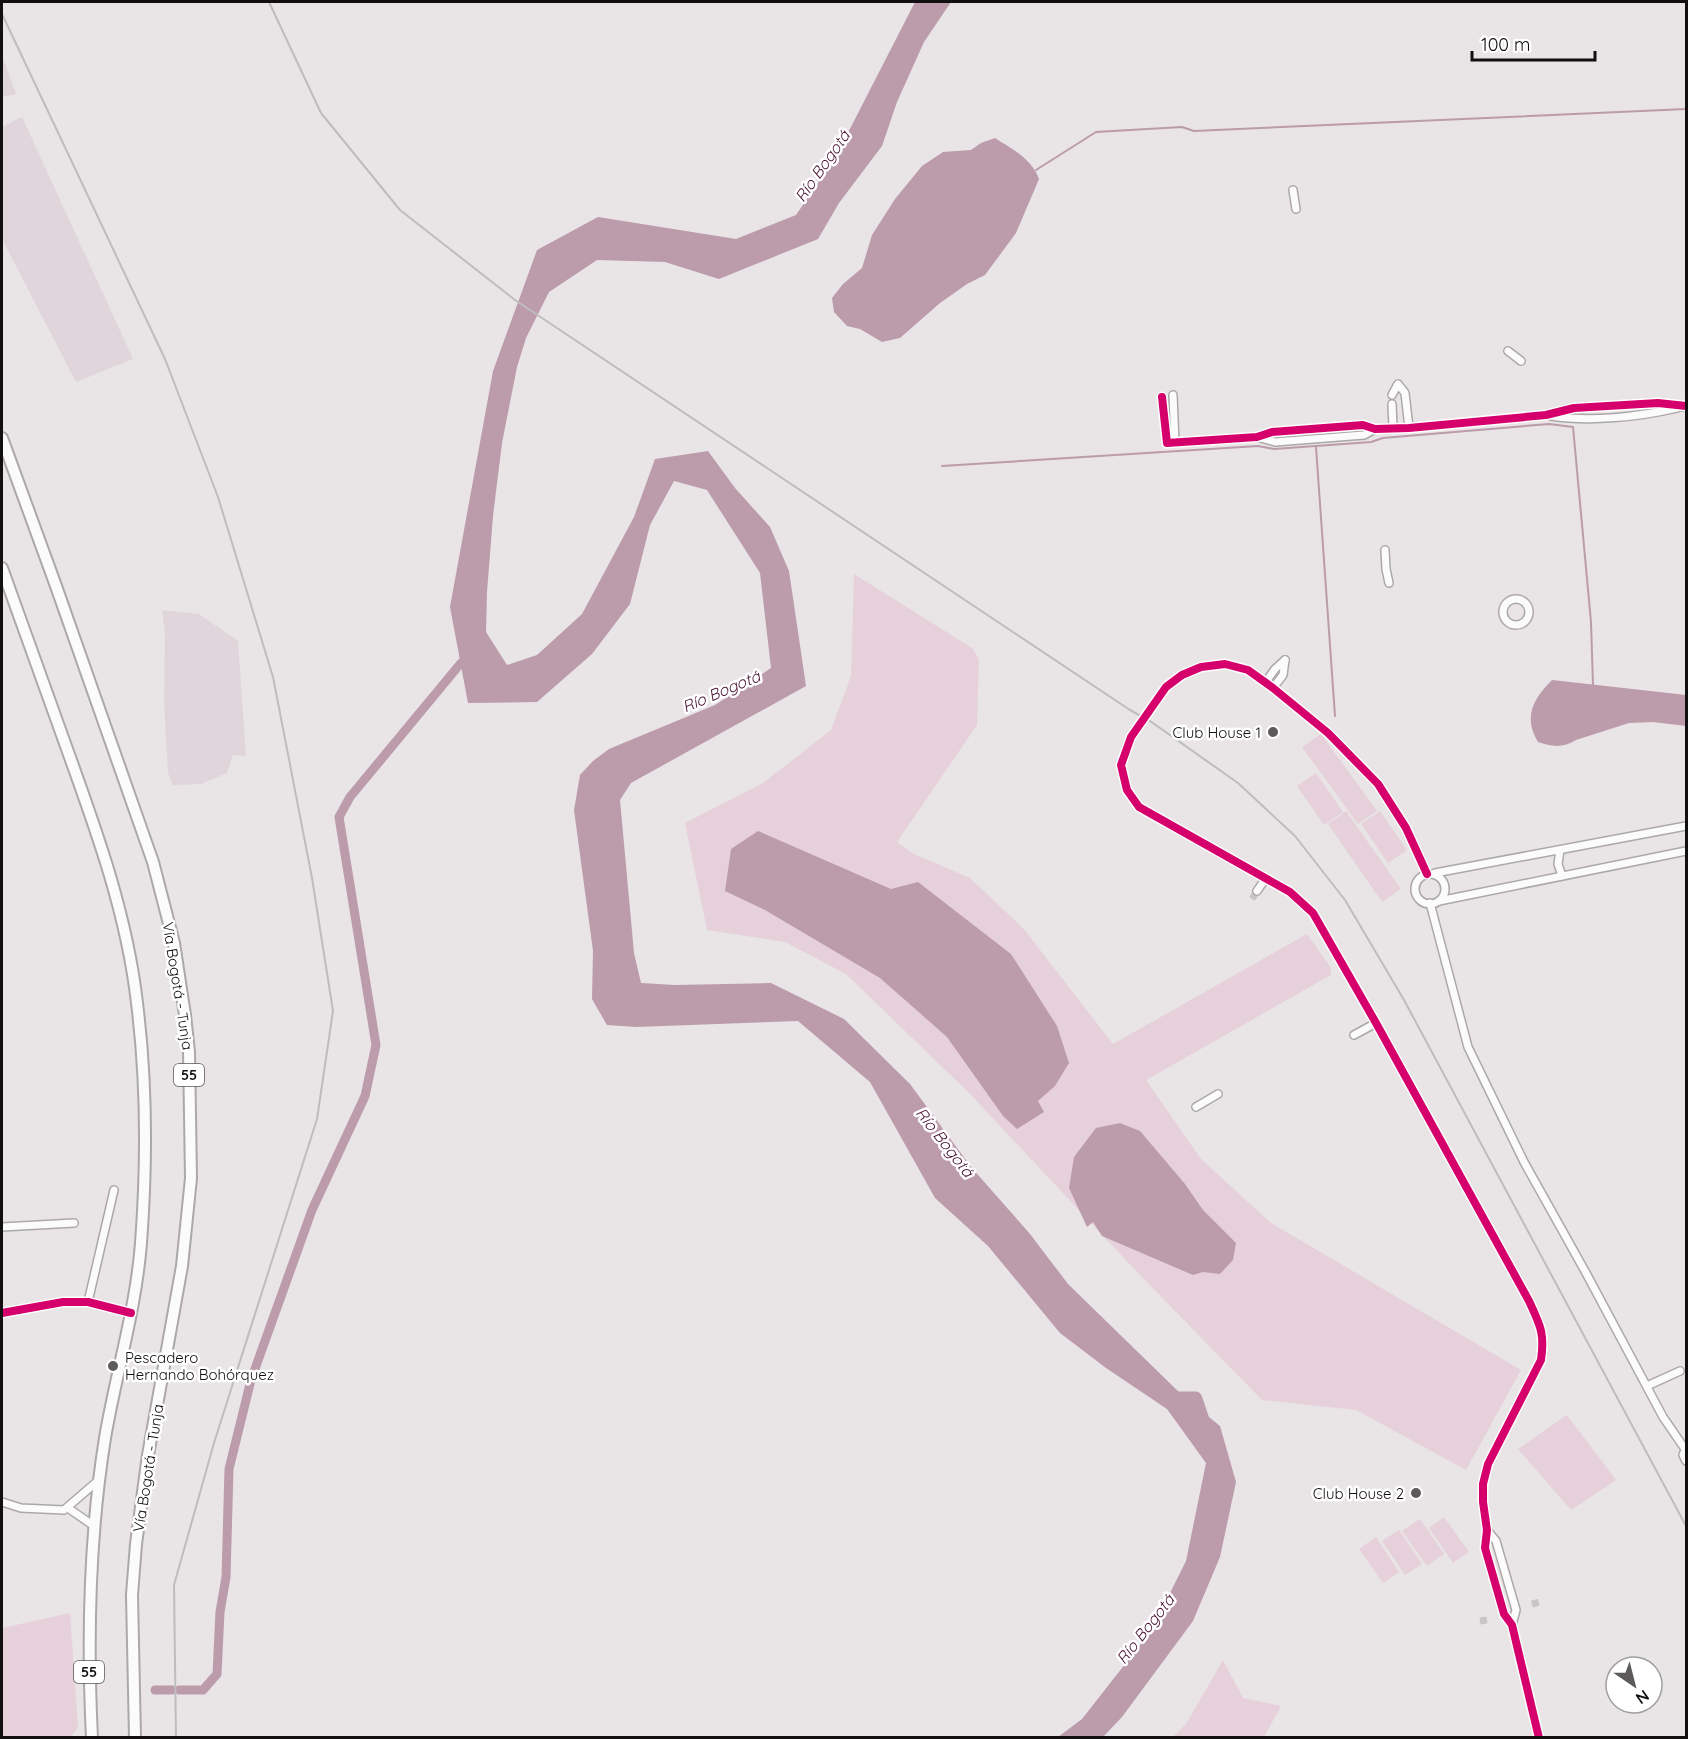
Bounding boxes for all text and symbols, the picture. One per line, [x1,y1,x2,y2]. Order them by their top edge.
scale bar [1472,24,1595,62]
text: 100 m [1481,33,1530,56]
water label: Río Bogotá [790,125,855,206]
water label: Río Bogotá [679,665,764,716]
place label: Club House 1 [1173,723,1261,742]
marker: Club House 1 [1266,725,1280,739]
street label: Vía Bogotá - Tunja [159,921,197,1051]
road number: 55 [174,1064,204,1086]
water label: Río Bogotá [912,1103,979,1182]
place label: Pescadero Hernando Bohórquez [125,1348,274,1384]
marker: Pescadero Hernando Bohórquez [106,1359,120,1373]
street label: Vía Bogotá - Tunja [129,1403,167,1533]
place label: Club House 2 [1313,1484,1404,1503]
marker: Club House 2 [1409,1486,1423,1500]
water label: Río Bogotá [1112,1589,1179,1668]
north arrow [1604,1655,1664,1715]
road number: 55 [74,1661,104,1683]
text: N [1632,1686,1653,1709]

